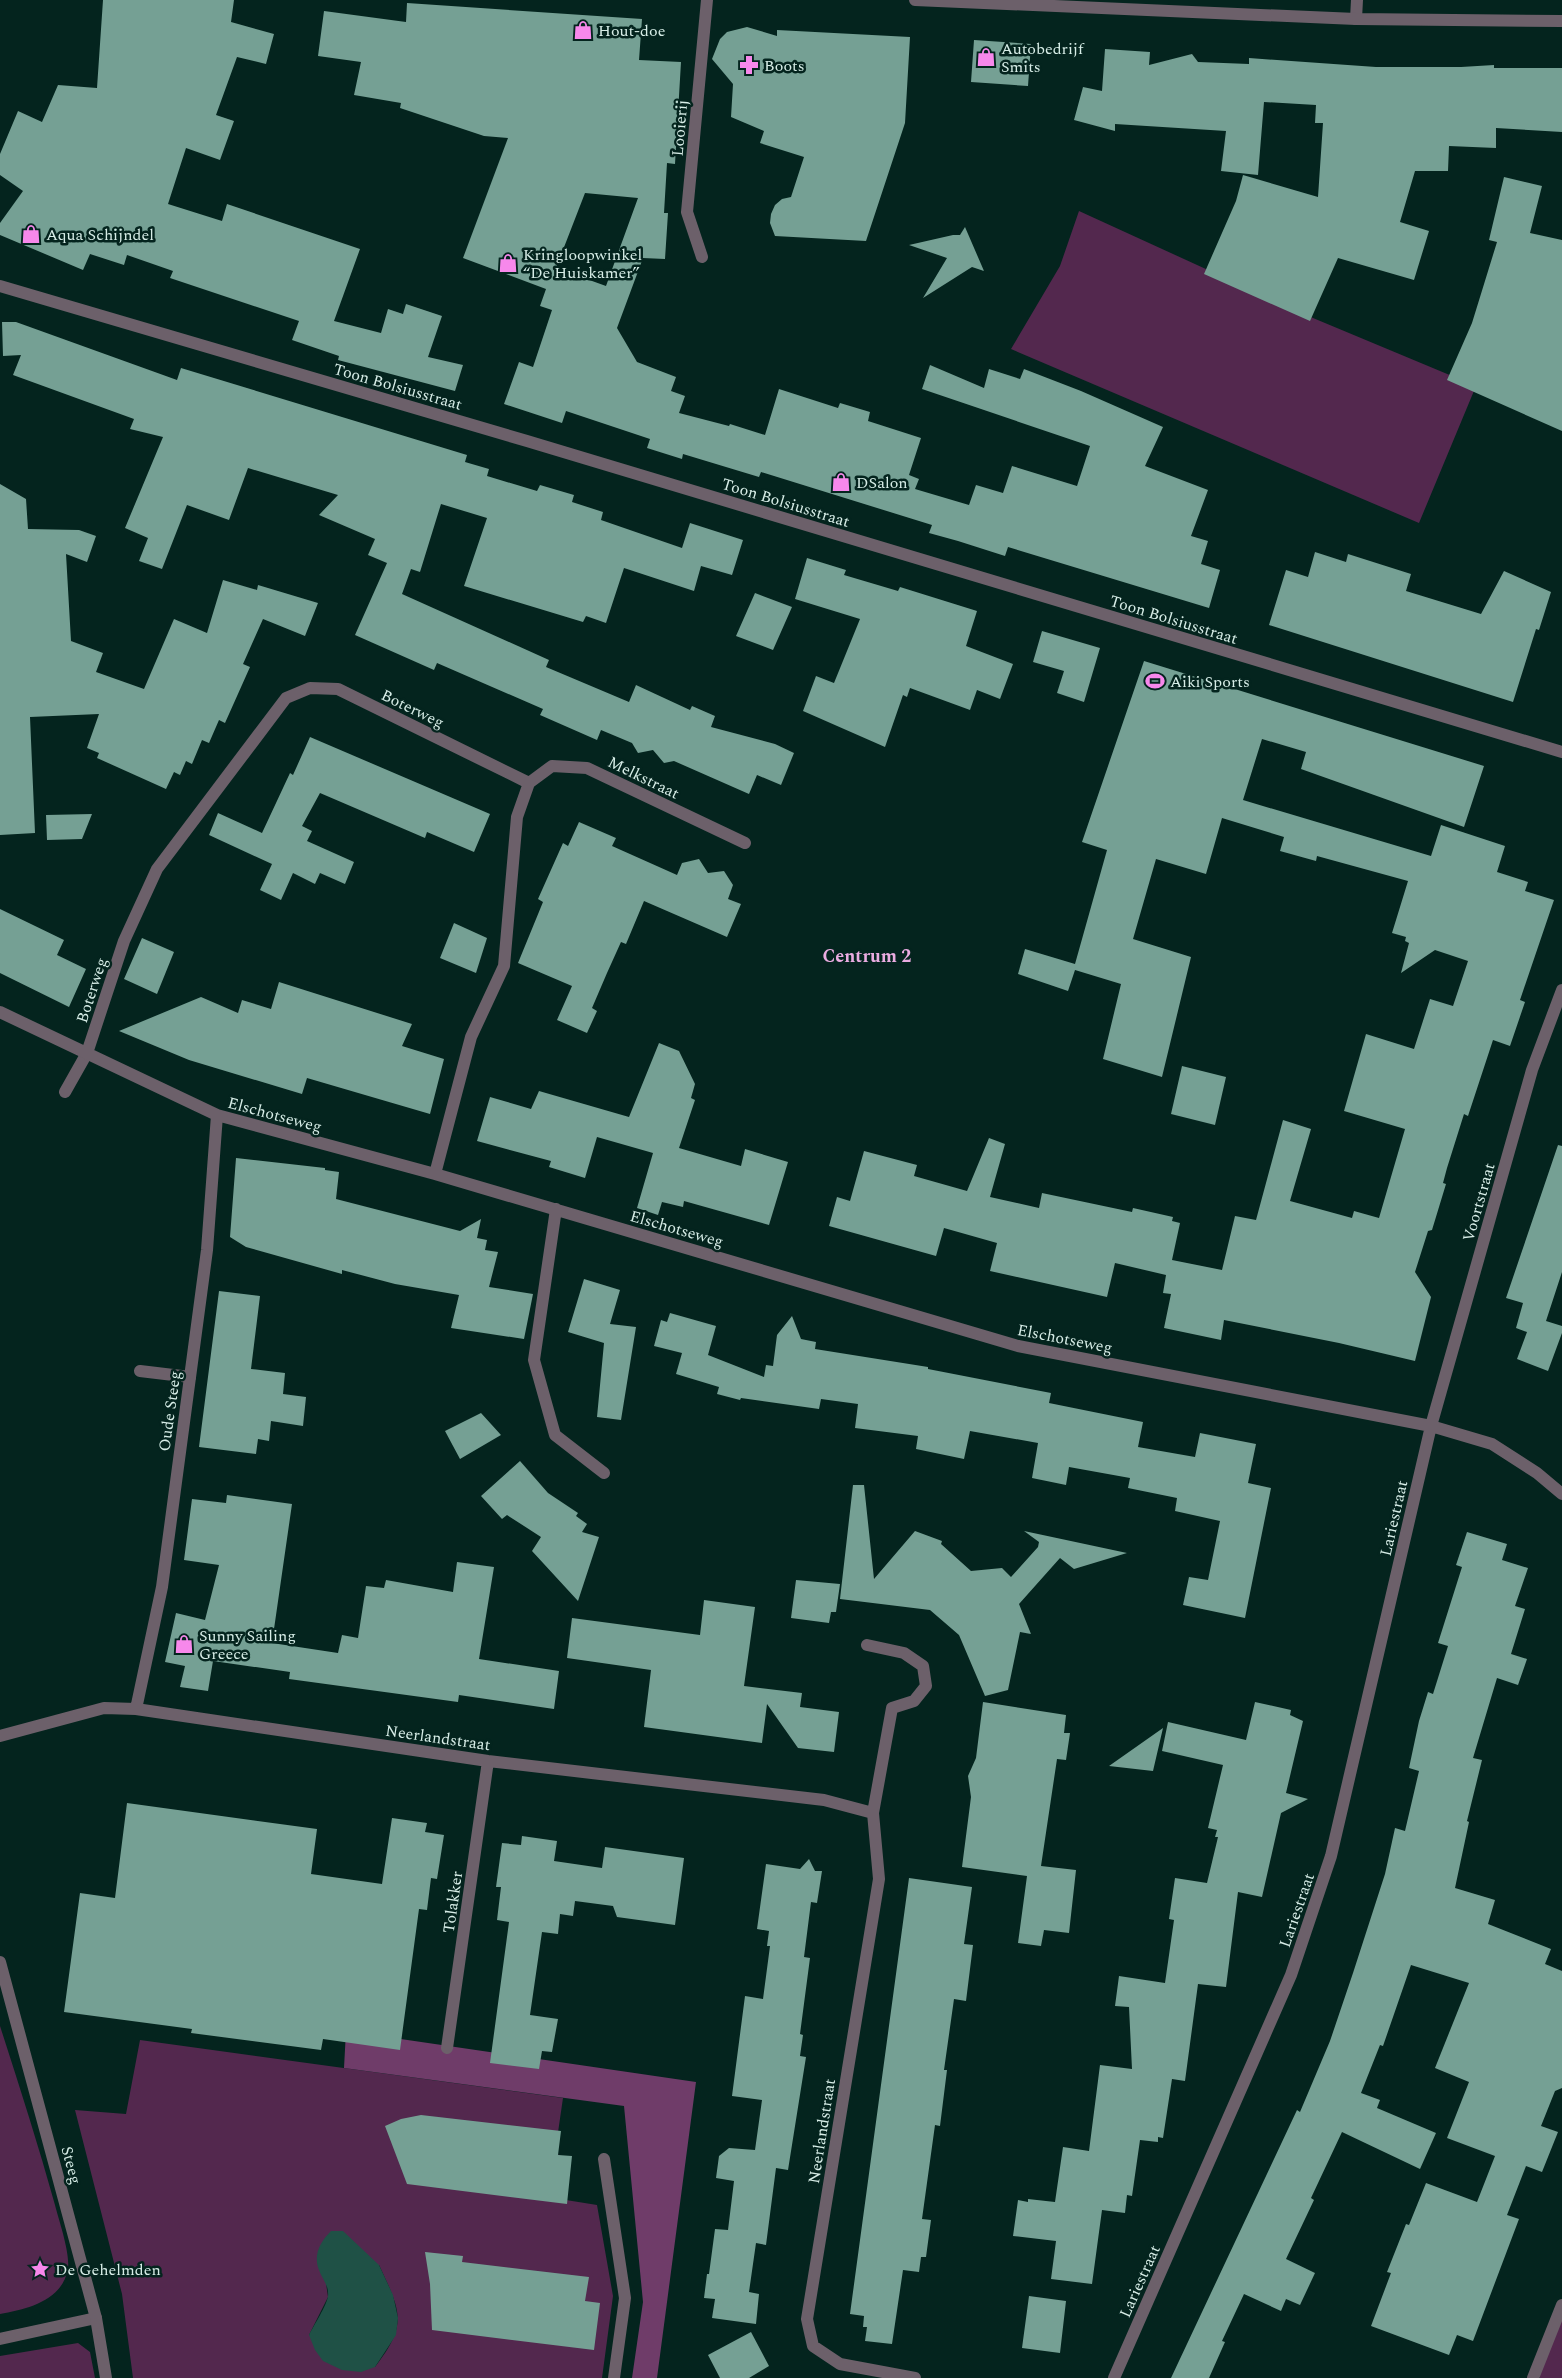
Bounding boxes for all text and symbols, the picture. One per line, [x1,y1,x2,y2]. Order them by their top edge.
shop icon: Hout-doe [572,19,594,41]
place label: Hout-doe [598,19,666,43]
place label: Autobedrijf Smits [1001,37,1085,79]
shop icon: Autobedrijf Smits [975,46,997,68]
pharmacy icon: Boots [738,54,760,76]
place label: Boots [764,54,805,78]
street label: Looierij [666,99,694,157]
shop icon: Aqua Schijndel [20,223,42,245]
place label: Aqua Schijndel [46,223,154,247]
place label: Kringloopwinkel “De Huiskamer” [523,243,642,285]
shop icon: Kringloopwinkel “De Huiskamer” [497,252,519,274]
street label: Toon Bolsiusstraat [331,357,465,417]
shop icon: DSalon [830,471,852,493]
place label: DSalon [856,471,908,495]
street label: Toon Bolsiusstraat [719,472,853,534]
street label: Toon Bolsiusstraat [1107,589,1241,651]
sports icon: Aiki Sports [1144,670,1166,692]
place label: Aiki Sports [1170,670,1250,694]
street label: Boterweg [377,683,448,735]
street label: Melkstraat [604,750,684,806]
district label: Centrum 2 [823,943,911,970]
street label: Boterweg [70,954,114,1026]
street label: Elschotseweg [225,1091,324,1139]
street label: Voortstraat [1456,1160,1502,1244]
street label: Elschotseweg [627,1204,726,1254]
street label: Elschotseweg [1015,1318,1114,1360]
street label: Oude Steeg [152,1369,188,1453]
street label: Lariestraat [1374,1477,1414,1559]
place label: Sunny Sailing Greece [199,1624,296,1666]
shop icon: Sunny Sailing Greece [173,1633,195,1655]
street label: Neerlandstraat [384,1719,492,1757]
street label: Lariestraat [1273,1869,1321,1951]
street label: Tolakker [437,1870,469,1935]
street label: Neerlandstraat [802,2077,842,2185]
street label: Steeg [54,2144,88,2187]
street label: Lariestraat [1113,2241,1167,2322]
place icon: De Gehelmden [29,2258,51,2280]
place label: De Gehelmden [55,2258,161,2282]

